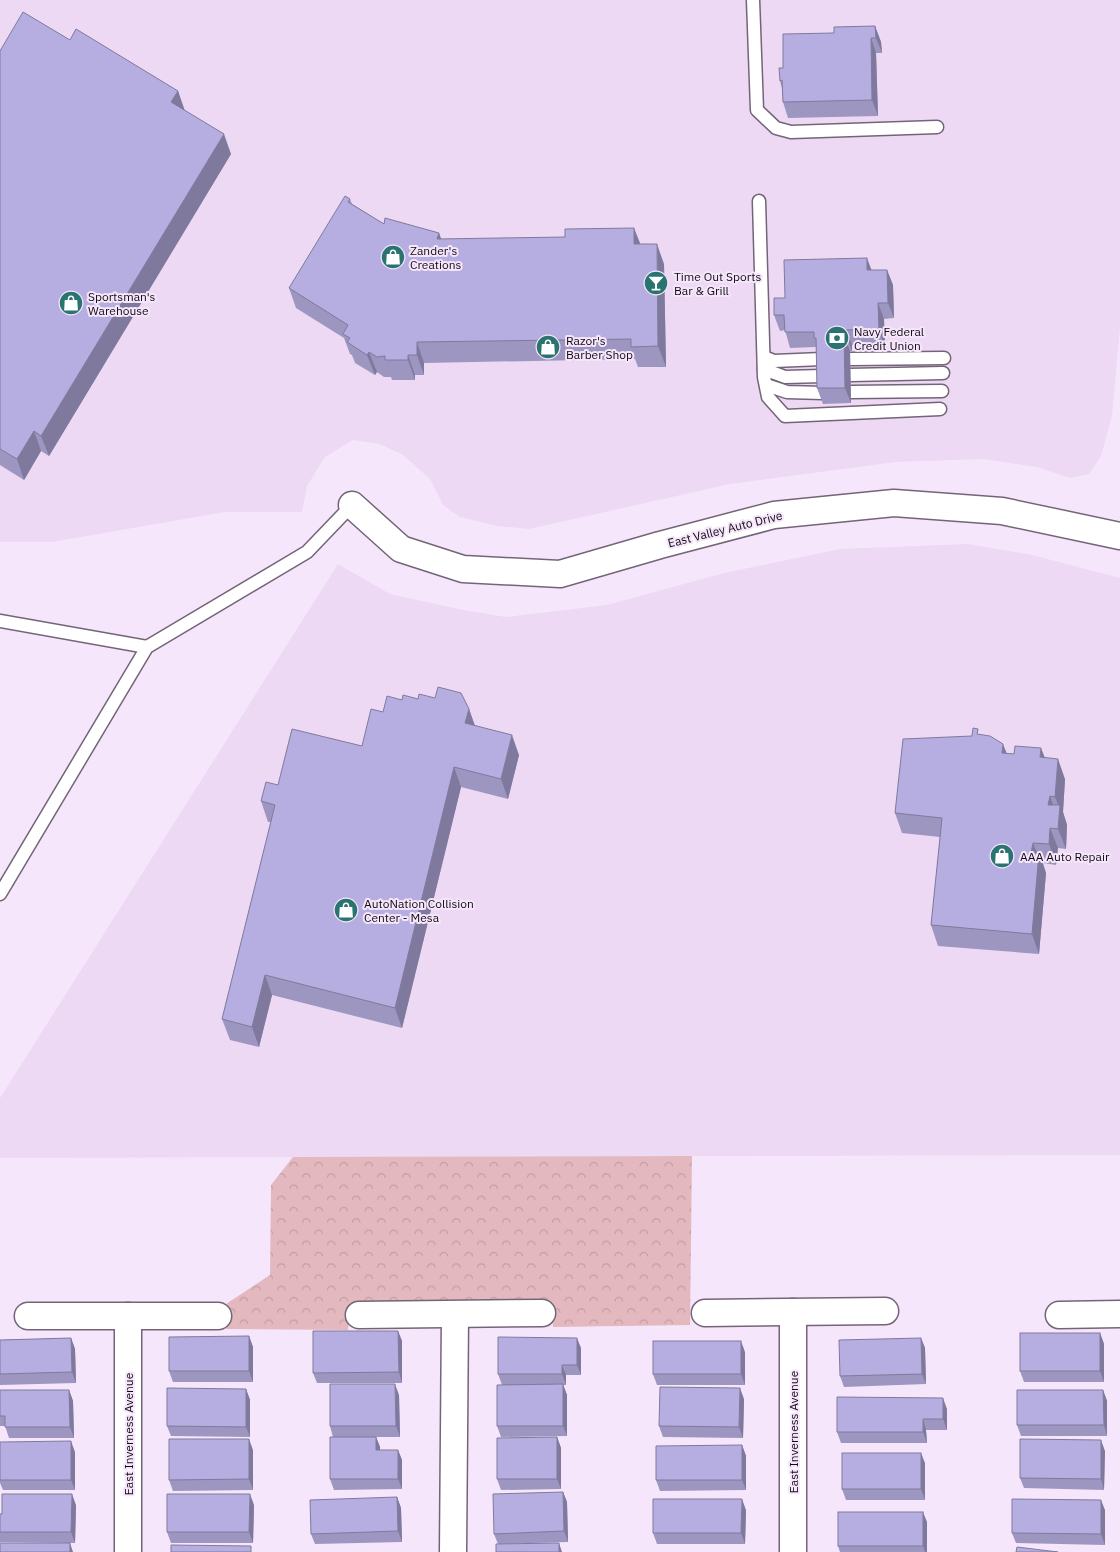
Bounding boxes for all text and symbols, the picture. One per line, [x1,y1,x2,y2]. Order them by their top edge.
place label: Zander's Creations [410,243,462,272]
shop icon: Zander's Creations [380,244,406,270]
place label: Time Out Sports Bar & Grill [674,269,761,298]
bar icon: Time Out Sports Bar & Grill [643,270,669,296]
place label: Sportsman's Warehouse [88,289,156,318]
shop icon: Sportsman's Warehouse [58,290,84,316]
place label: Navy Federal Credit Union [854,324,924,353]
bank icon: Navy Federal Credit Union [824,325,850,351]
place label: Razor's Barber Shop [566,333,633,362]
shop icon: Razor's Barber Shop [535,334,561,360]
street label: East Valley Auto Drive [666,507,784,550]
shop icon: AAA Auto Repair [989,843,1015,869]
place label: AAA Auto Repair [1020,849,1110,864]
place label: AutoNation Collision Center - Mesa [364,896,474,925]
shop icon: AutoNation Collision Center - Mesa [333,897,359,923]
street label: East Inverness Avenue [786,1370,801,1493]
street label: East Inverness Avenue [121,1372,136,1495]

